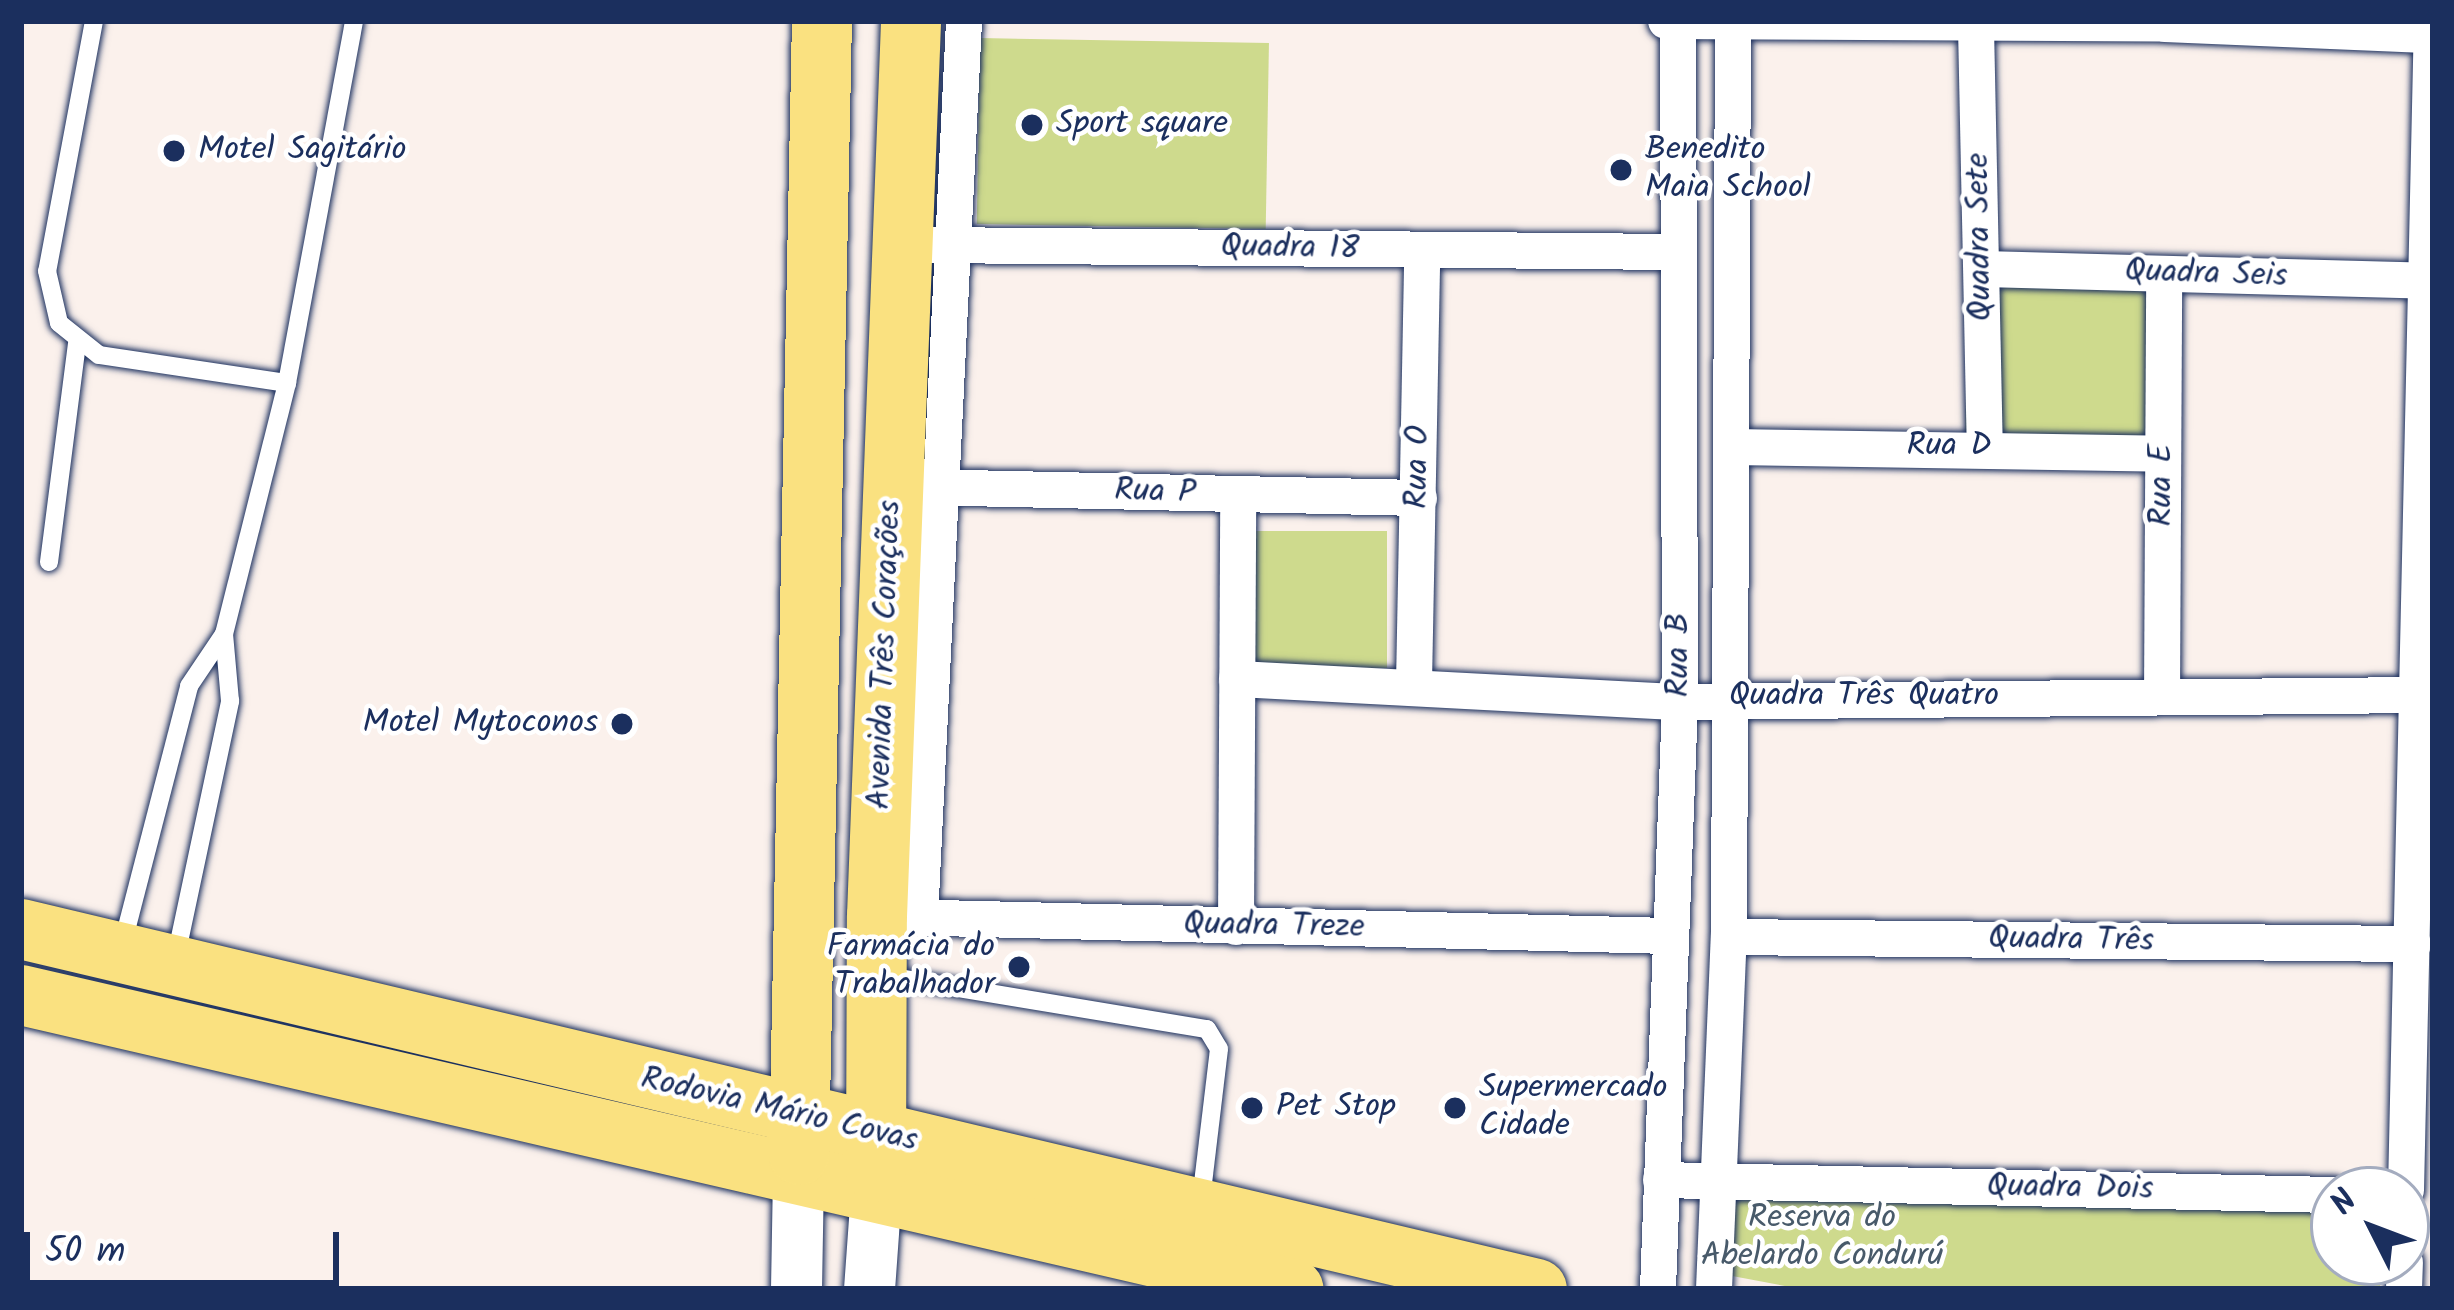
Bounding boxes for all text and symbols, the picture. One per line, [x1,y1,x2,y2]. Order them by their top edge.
place label: Sport square [1056,105,1228,145]
marker: Sport square [1019,112,1045,138]
place label: Motel Sagitário [198,131,407,171]
place label: Benedito Maia School [1645,131,1811,209]
marker: Motel Sagitário [161,138,187,164]
street label: Quadra Sete [1960,152,2002,322]
marker: Benedito Maia School [1608,157,1634,183]
street label: Quadra 18 [1220,228,1360,270]
street label: Quadra Seis [2124,252,2288,298]
street label: Rua O [1398,425,1440,509]
street label: Rua D [1906,427,1992,467]
street label: Rua E [2143,443,2183,527]
street label: Rua P [1113,472,1197,514]
street label: Avenida Três Corações [861,500,911,810]
street label: Rua B [1660,613,1700,697]
street label: Quadra Três Quatro [1729,677,1999,717]
place label: Motel Mytoconos [363,704,598,744]
marker: Motel Mytoconos [609,711,635,737]
street label: Quadra Treze [1183,906,1365,948]
street label: Quadra Três [1988,920,2154,962]
place label: Farmácia do Trabalhador [827,928,995,1006]
marker: Farmácia do Trabalhador [1006,954,1032,980]
street label: Rodovia Mário Covas [637,1060,921,1162]
place label: Supermercado Cidade [1479,1069,1668,1147]
place label: Pet Stop [1276,1088,1396,1128]
marker: Pet Stop [1239,1095,1265,1121]
marker: Supermercado Cidade [1442,1095,1468,1121]
north arrow [2310,1166,2430,1286]
street label: Quadra Dois [1986,1168,2154,1210]
text: N [2318,1178,2372,1229]
park label: Reserva do Abelardo Condurú [1701,1199,1943,1277]
scale bar [30,1208,345,1282]
text: 50 m [45,1224,125,1281]

